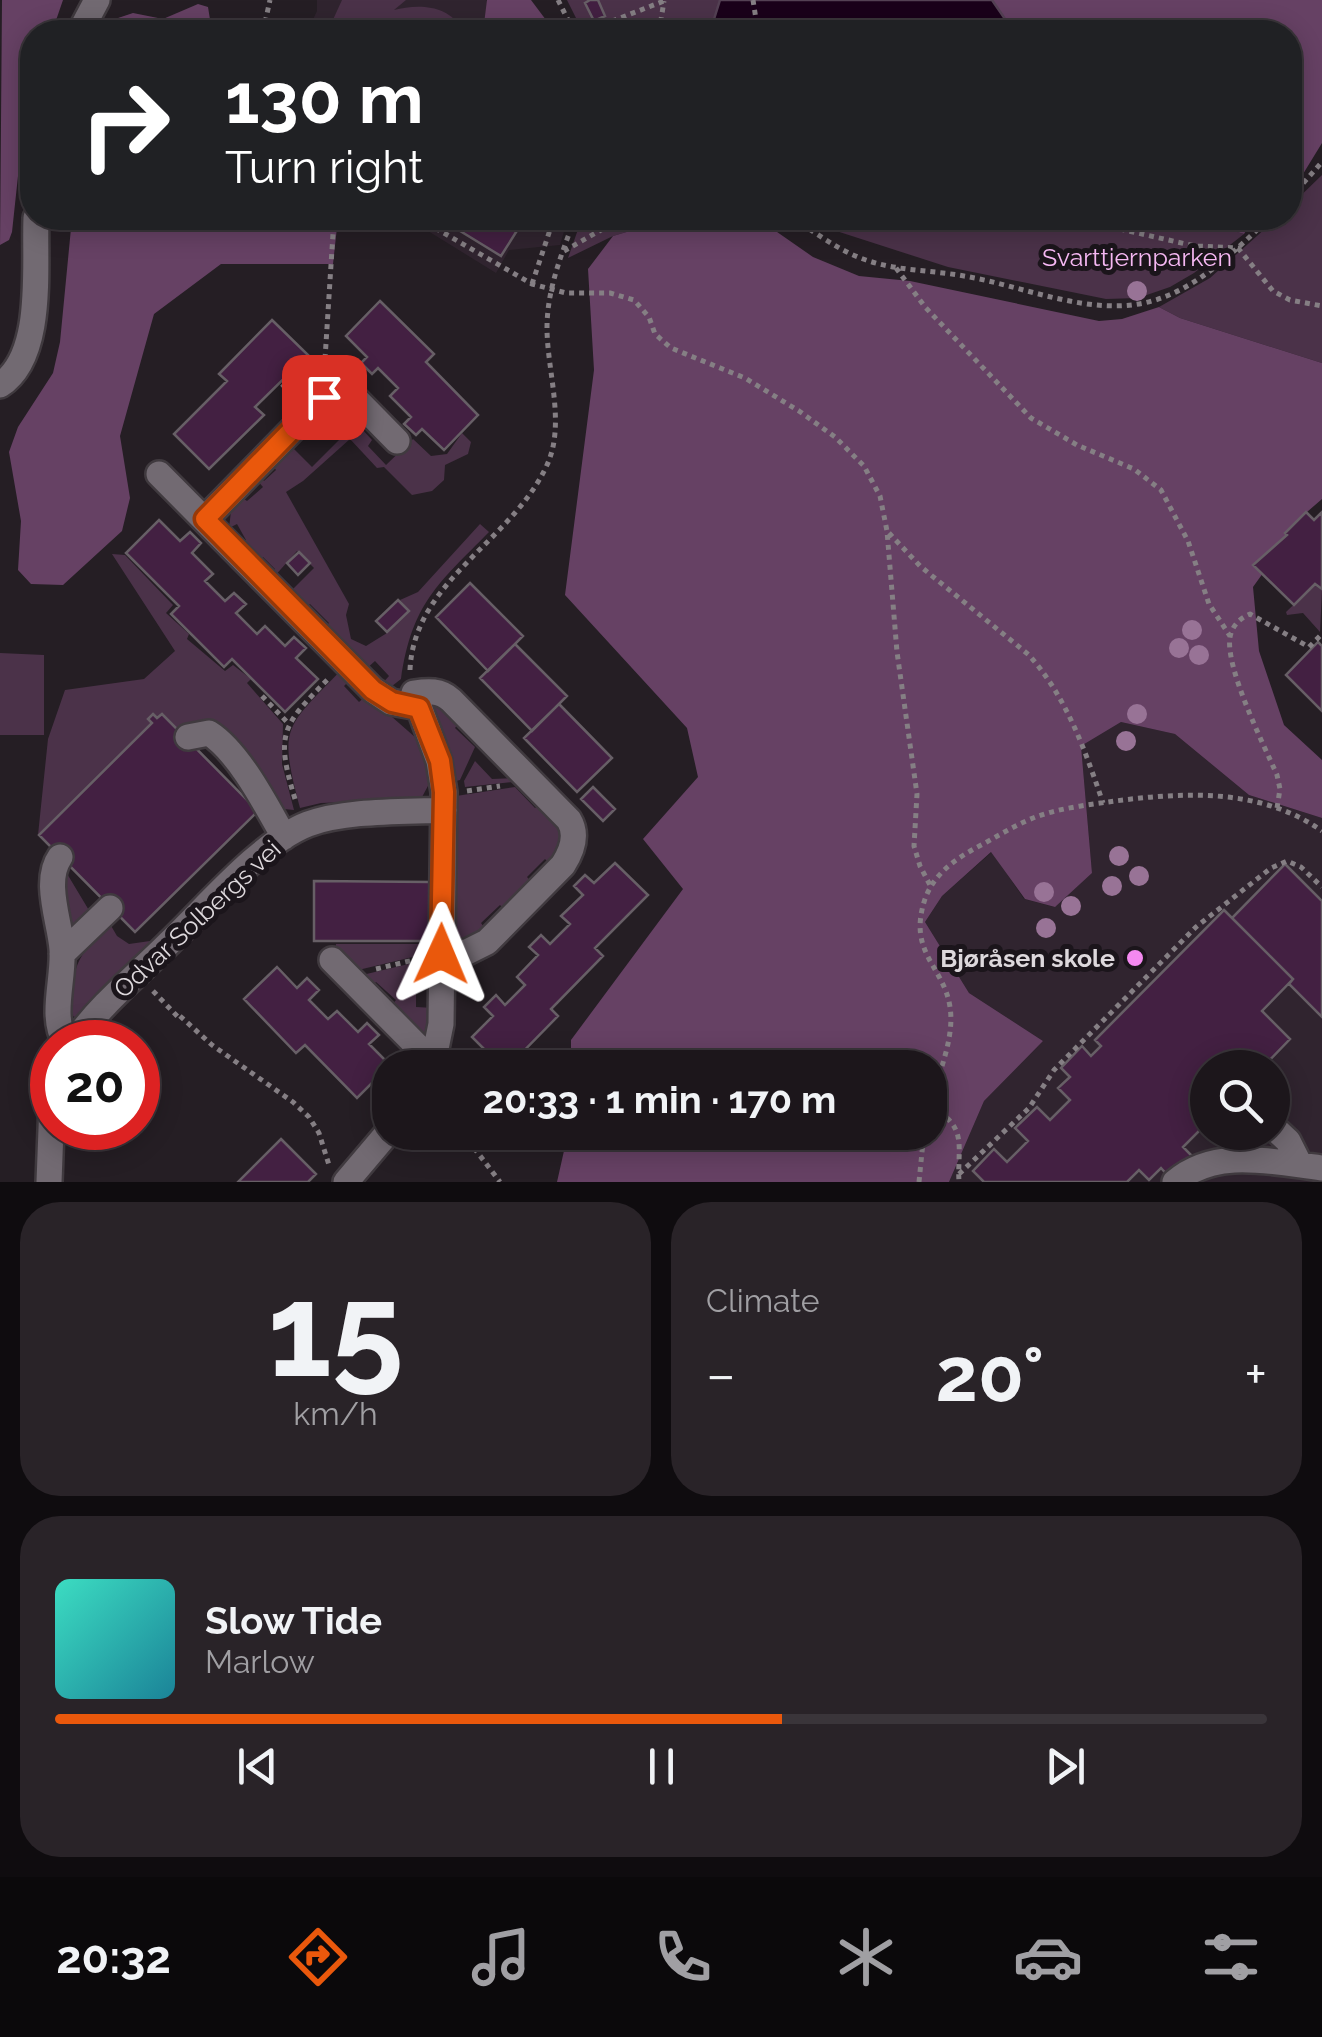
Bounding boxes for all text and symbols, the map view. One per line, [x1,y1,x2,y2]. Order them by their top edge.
text: 130 m [225,57,424,139]
icon: right [60,60,190,190]
text: Turn right [225,141,423,194]
park label: Svarttjernparken [1042,242,1232,272]
pin [282,355,367,440]
icon: arrive [297,370,352,425]
street label: Odvar Solbergs vei [107,834,287,1004]
position arrow [389,902,493,1006]
place label: Bjøråsen skole [940,943,1115,973]
marker: Bjøråsen skole [1124,947,1146,969]
speed limit sign: 20 [30,1020,160,1150]
map controls [1190,1050,1290,1150]
button: search [1190,1050,1290,1150]
text: 20:33 · 1 min · 170 m [483,1077,836,1122]
text: 15 [267,1254,404,1406]
text: Climate [706,1282,820,1319]
text: 20° [936,1330,1044,1419]
text: − [706,1342,736,1407]
text: + [1244,1342,1267,1407]
text: km/h [293,1395,378,1432]
text: Slow Tide [205,1598,382,1643]
text: Marlow [205,1643,315,1680]
icon: previous [230,1739,285,1794]
icon: pause [634,1739,689,1794]
icon: next [1038,1739,1093,1794]
icon: directions [283,1922,353,1992]
icon: music [466,1922,536,1992]
icon: phone [648,1922,718,1992]
icon: climate [831,1922,901,1992]
icon: car [1013,1922,1083,1992]
icon: filters [1196,1922,1266,1992]
text: 20:32 [56,1931,171,1984]

